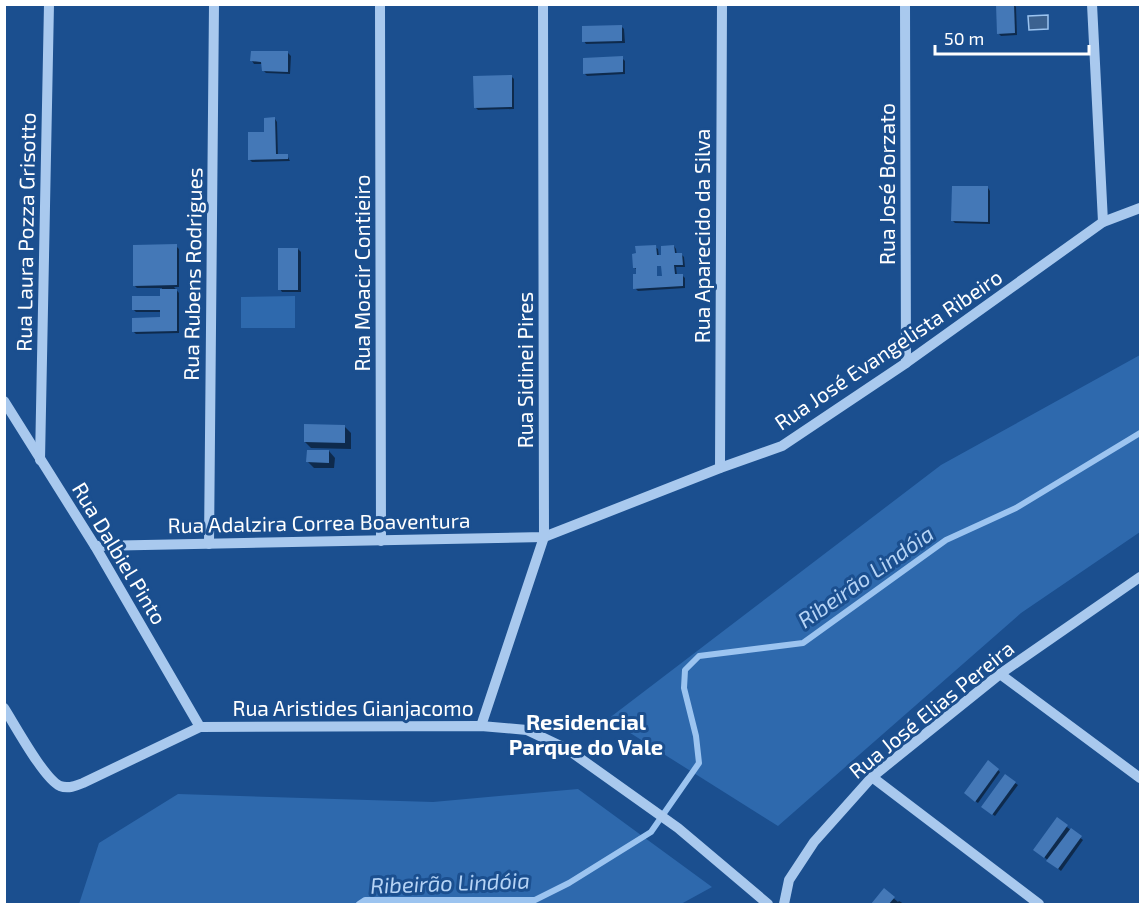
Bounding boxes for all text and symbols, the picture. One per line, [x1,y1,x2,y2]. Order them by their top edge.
scale bar [935,18,1090,56]
text: 50 m [944,27,984,49]
street label: Rua José Borzato [874,103,899,265]
street label: Rua Laura Pozza Grisotto [10,112,40,352]
street label: Rua Aparecido da Silva [689,129,714,343]
street label: Rua Rubens Rodrigues [178,167,206,381]
street label: Rua Moacir Contieiro [349,174,374,372]
street label: Rua José Evangelista Ribeiro [770,263,1006,435]
street label: Rua Sidinei Pires [512,292,537,448]
street label: Rua Dalbiel Pinto [68,477,172,629]
street label: Rua Adalzira Correa Boaventura [167,507,471,537]
water label: Ribeirão Lindóia [792,520,938,632]
street label: Rua José Elias Pereira [844,635,1018,783]
street label: Rua Aristides Gianjacomo [232,695,474,721]
district label: Residencial Parque do Vale [509,708,663,759]
water label: Ribeirão Lindóia [370,866,530,898]

